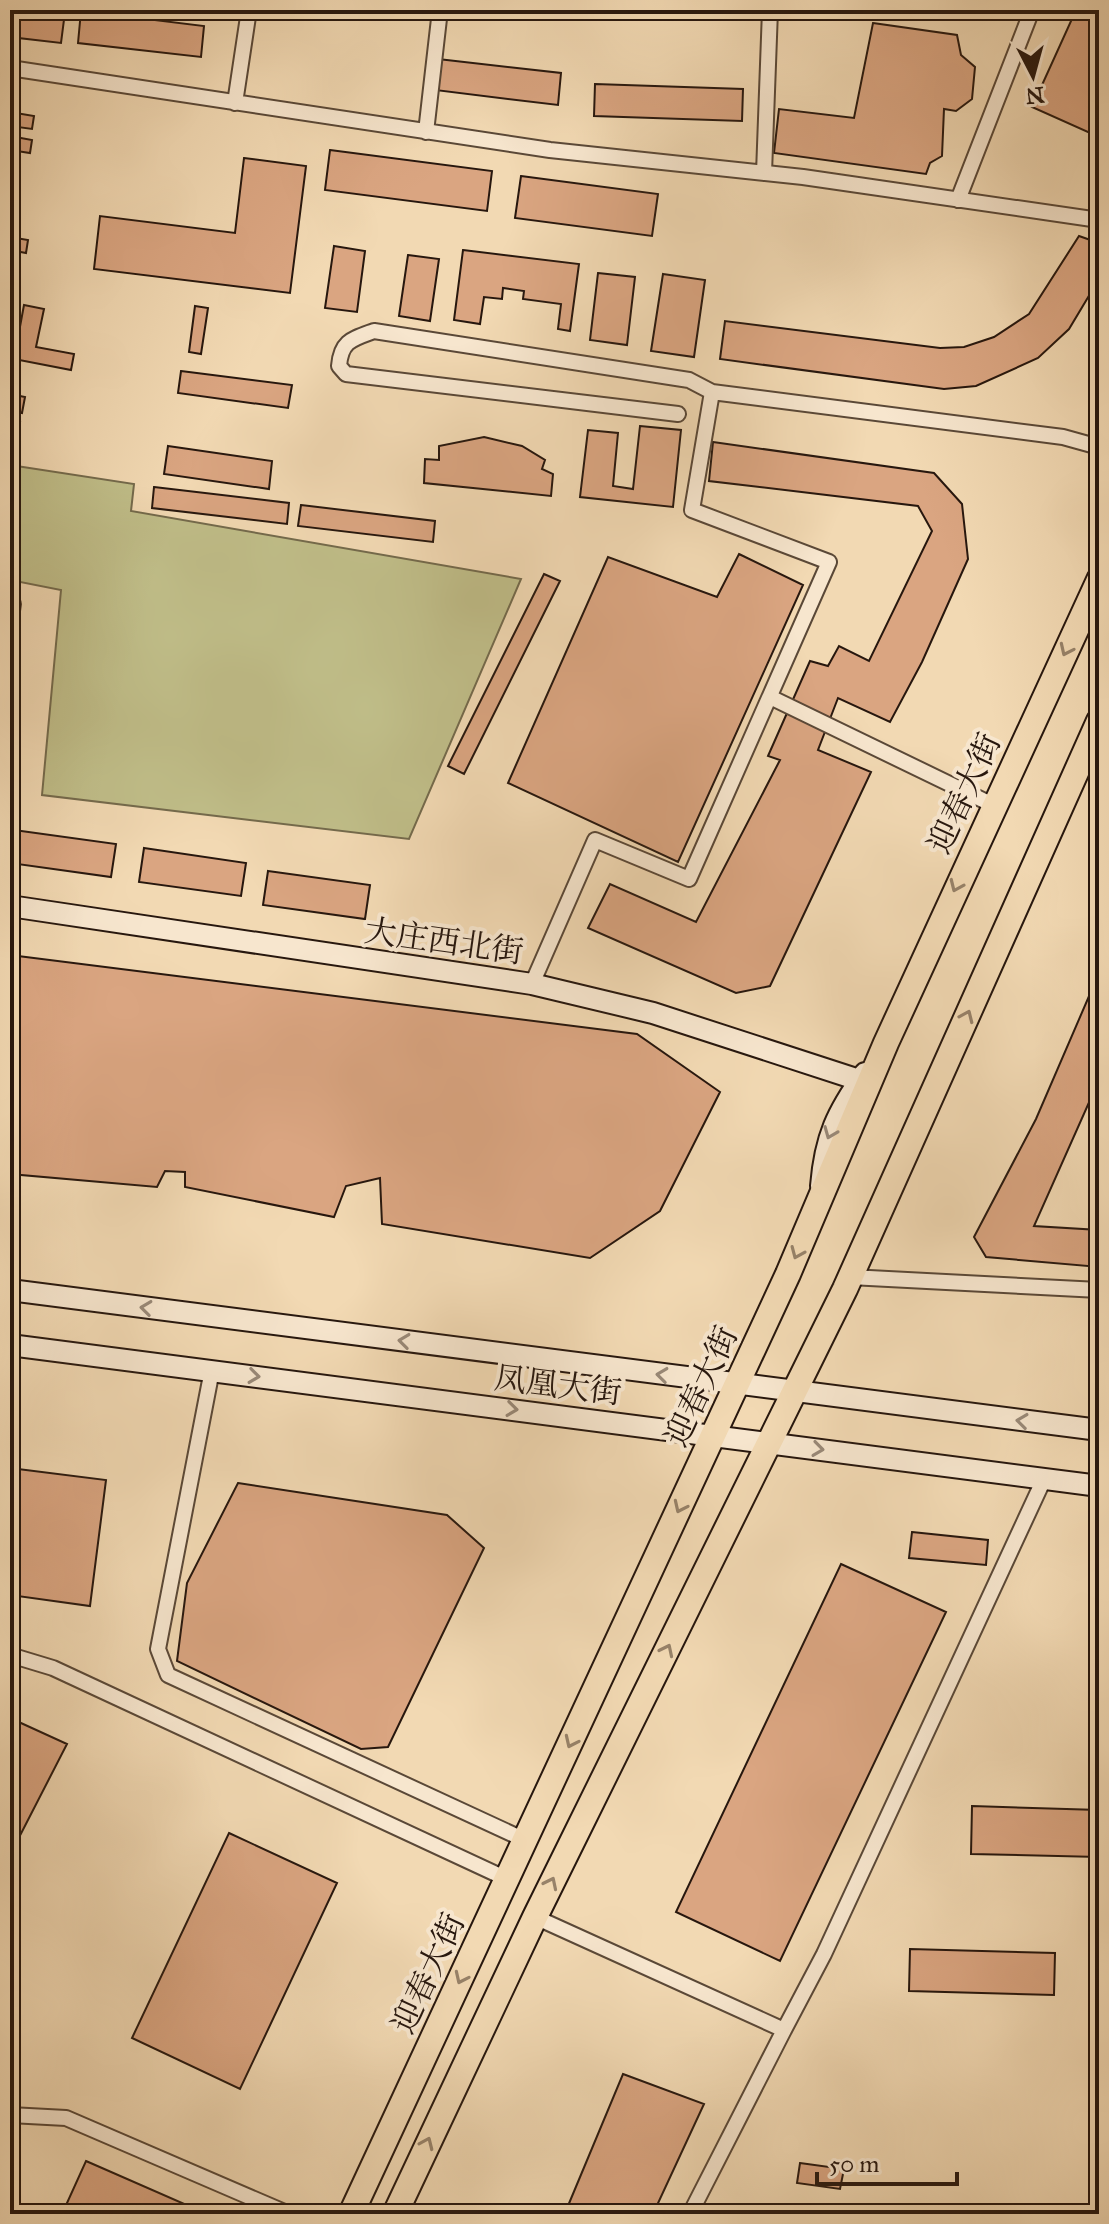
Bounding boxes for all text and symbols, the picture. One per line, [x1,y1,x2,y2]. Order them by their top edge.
north arrow [993,36,1073,116]
text: N [1024,81,1046,110]
one-way arrow [1060,642,1076,656]
street label: 迎春大街 [920,727,1009,859]
one-way arrow [950,878,966,892]
street label: 大庄西北街 [362,911,526,972]
one-way arrow [958,1010,974,1024]
one-way arrow [824,1125,840,1139]
one-way arrow [791,1245,807,1259]
one-way arrow [139,1300,153,1317]
street label: 迎春大街 [657,1320,746,1452]
one-way arrow [397,1333,410,1350]
street label: 凤凰大街 [492,1358,624,1413]
one-way arrow [248,1367,261,1384]
one-way arrow [655,1367,669,1384]
one-way arrow [506,1401,519,1418]
one-way arrow [1015,1412,1028,1429]
one-way arrow [812,1441,825,1458]
one-way arrow [674,1498,690,1513]
one-way arrow [657,1644,673,1659]
one-way arrow [565,1734,581,1749]
one-way arrow [541,1877,557,1892]
street label: 迎春大街 [384,1907,473,2039]
one-way arrow [455,1970,471,1984]
scale bar [817,2136,957,2186]
one-way arrow [417,2137,433,2151]
text: 50 m [829,2149,879,2179]

